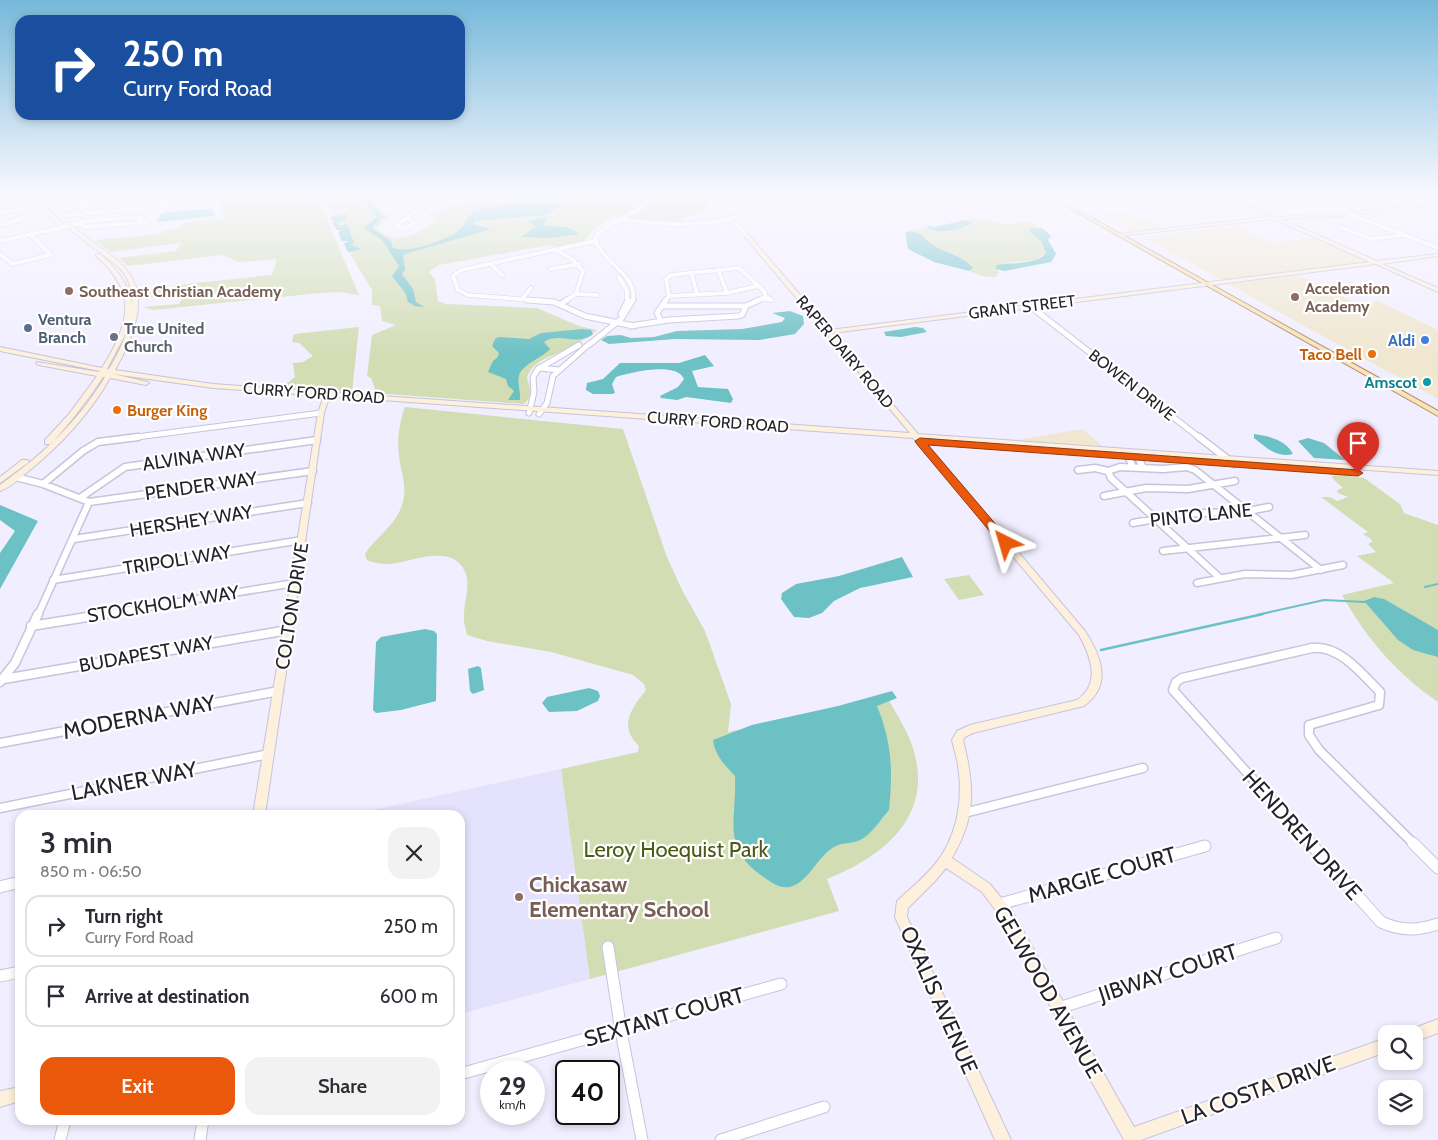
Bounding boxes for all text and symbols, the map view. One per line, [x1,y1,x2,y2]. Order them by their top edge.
text: 250 m [123,32,223,75]
icon: right [40,35,105,100]
text: Curry Ford Road [123,75,272,102]
place label: Acceleration Academy [1305,279,1390,316]
place label: Southeast Christian Academy [79,282,282,301]
marker: Southeast Christian Academy [63,285,75,297]
street label: GRANT STREET [968,291,1077,323]
marker: Acceleration Academy [1289,291,1301,303]
street label: RAPER DAIRY ROAD [792,292,898,412]
place label: Ventura Branch [38,310,92,347]
place label: True United Church [124,319,204,356]
marker: Ventura Branch [22,322,34,334]
marker: True United Church [108,331,120,343]
place label: Aldi [1388,331,1415,350]
marker: Aldi [1419,334,1431,346]
street label: BOWEN DRIVE [1085,345,1179,425]
place label: Taco Bell [1299,345,1362,364]
marker: Taco Bell [1366,348,1378,360]
place label: Amscot [1365,373,1417,392]
marker: Amscot [1421,376,1433,388]
street label: CURRY FORD ROAD [243,379,385,407]
place label: Burger King [127,401,207,420]
marker: Burger King [111,404,123,416]
street label: CURRY FORD ROAD [647,408,789,436]
pin [1337,422,1379,473]
icon: arrive [1344,429,1372,457]
street label: ALVINA WAY [141,438,247,476]
street label: PENDER WAY [143,467,259,505]
street label: PINTO LANE [1149,498,1253,532]
street label: HERSHEY WAY [128,500,254,542]
position arrow [979,516,1031,568]
street label: TRIPOLI WAY [121,540,233,580]
street label: COLTON DRIVE [271,541,313,671]
street label: STOCKHOLM WAY [85,581,241,627]
street label: BUDAPEST WAY [77,631,215,677]
street label: MODERNA WAY [60,689,218,745]
street label: LAKNER WAY [69,755,200,806]
street label: HENDREN DRIVE [1237,764,1367,906]
text: 3 min [40,824,113,861]
button: close [388,827,440,879]
park label: Leroy Hoequist Park [584,836,769,863]
street label: MARGIE COURT [1025,841,1180,909]
text: 850 m · 06:50 [40,862,142,881]
place label: Chickasaw Elementary School [529,871,709,923]
marker: Chickasaw Elementary School [513,891,525,903]
street label: GELWOOD AVENUE [988,901,1108,1083]
text: Turn right [85,905,163,928]
icon: right [42,912,70,940]
text: 250 m [384,915,438,938]
street label: OXALIS AVENUE [894,922,984,1078]
text: Curry Ford Road [85,928,193,947]
street label: JIBWAY COURT [1094,938,1241,1008]
street label: SEXTANT COURT [581,981,747,1053]
icon: arrive [42,982,70,1010]
text: Arrive at destination [85,985,249,1008]
text: 600 m [380,985,438,1008]
map controls [1378,1025,1423,1125]
button: search [1378,1025,1423,1070]
street label: LA COSTA DRIVE [1177,1050,1339,1130]
button: Exit [40,1057,235,1115]
button: Share [245,1057,440,1115]
speed limit sign: 40 [555,1060,620,1125]
text: 29 [499,1071,526,1101]
button: layers [1378,1080,1423,1125]
text: km/h [499,1097,526,1112]

